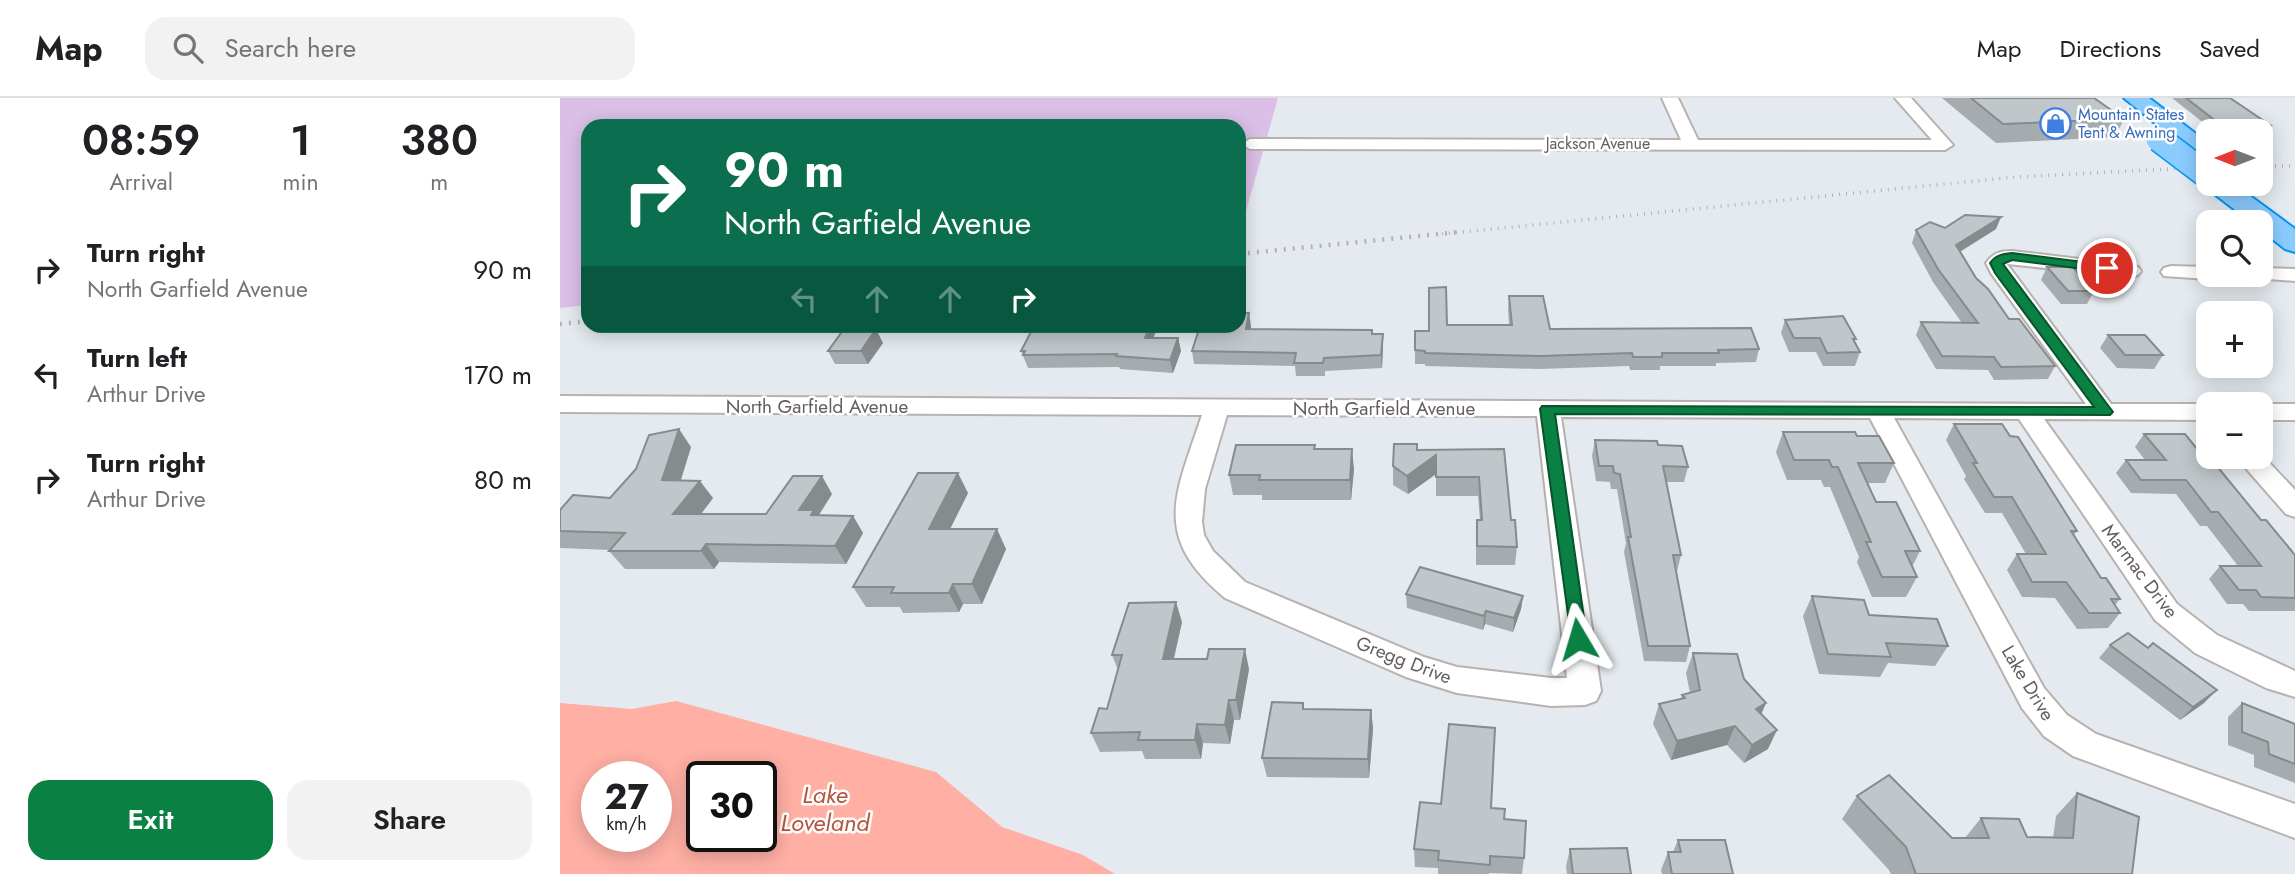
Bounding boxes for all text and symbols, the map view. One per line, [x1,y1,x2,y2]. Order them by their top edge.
search box [145,17,635,80]
text: Map [35,25,103,72]
icon: search [169,29,207,67]
text: Search here [225,29,356,67]
text: Map [1977,31,2022,66]
text: Directions [2060,31,2161,66]
text: Saved [2199,31,2260,66]
place label: Mountain States Tent & Awning [2078,103,2184,144]
shop icon: Mountain States Tent & Awning [2038,106,2072,140]
text: 08:59 [82,110,200,171]
text: 1 [290,110,311,171]
text: 380 [401,110,478,171]
north arrow [2196,119,2273,196]
map controls [2196,119,2273,469]
street label: Jackson Avenue [1544,132,1650,155]
text: 90 m [724,135,844,205]
icon: right [609,147,700,238]
text: Arrival [110,165,173,199]
text: min [283,165,319,199]
text: m [430,165,448,199]
text: North Garfield Avenue [724,200,1031,246]
button: search [2196,210,2273,287]
text: Turn right [87,234,205,272]
pin [2077,238,2137,298]
icon: arrive [2088,249,2126,287]
icon: right [28,251,66,289]
text: 90 m [473,251,532,289]
text: North Garfield Avenue [87,272,308,306]
icon: left [785,280,823,318]
icon: ahead [858,280,896,318]
icon: ahead [931,280,969,318]
icon: right [1004,280,1042,318]
button: + [2196,301,2273,378]
text: Turn left [87,339,187,377]
icon: left [28,356,66,394]
text: 170 m [463,356,532,394]
text: Arthur Drive [87,377,206,411]
button: − [2196,392,2273,469]
street label: North Garfield Avenue [726,393,908,420]
street label: North Garfield Avenue [1293,395,1475,422]
text: Turn right [87,444,205,482]
icon: right [28,461,66,499]
text: 80 m [474,461,532,499]
text: Arthur Drive [87,482,206,516]
street label: Marmac Drive [2096,518,2185,624]
position arrow [1541,602,1615,676]
street label: Gregg Drive [1352,629,1456,691]
street label: Lake Drive [1995,640,2061,726]
speed limit sign: 30 [686,761,777,852]
text: 27 [604,772,649,822]
water label: Lake Loveland [781,777,871,840]
button: Exit [28,780,273,860]
button: Share [287,780,532,860]
text: km/h [606,811,647,837]

